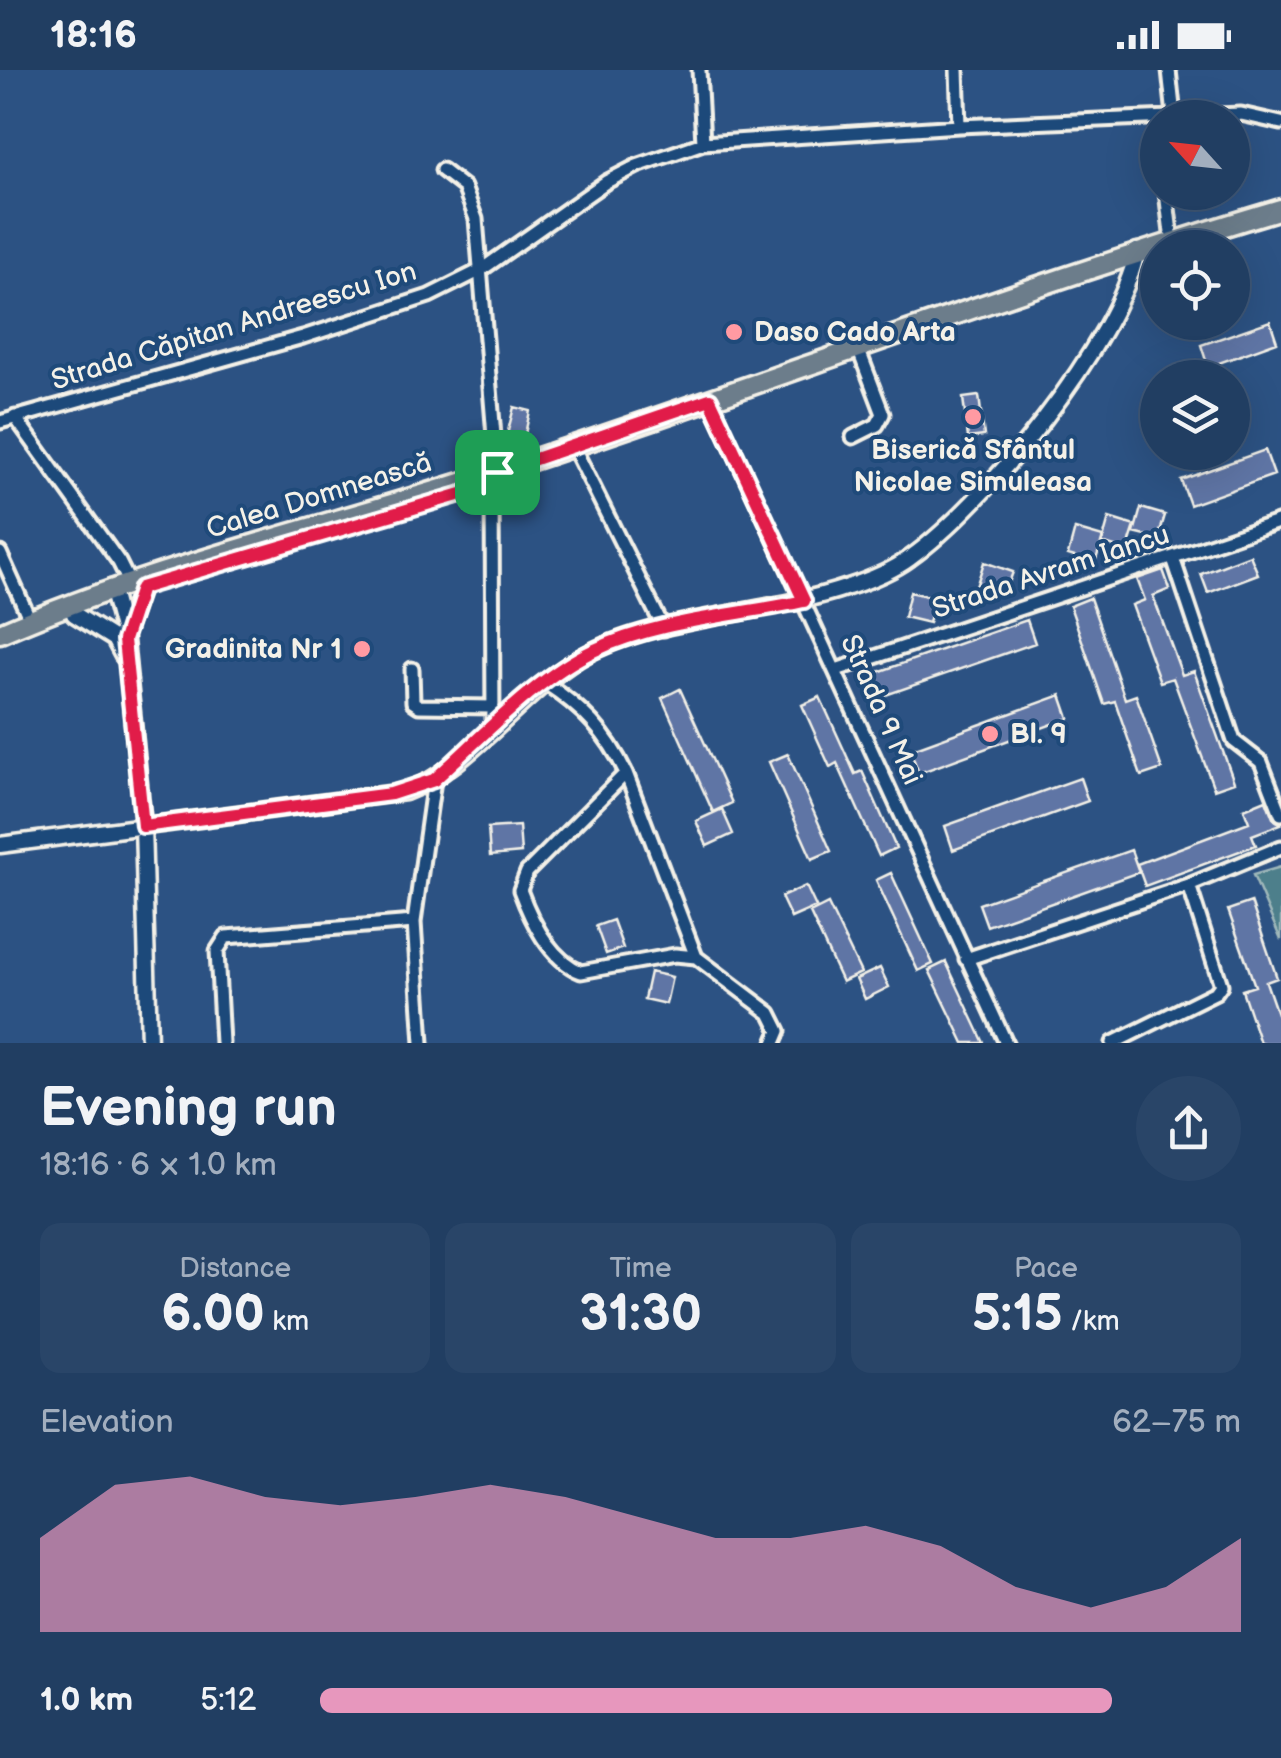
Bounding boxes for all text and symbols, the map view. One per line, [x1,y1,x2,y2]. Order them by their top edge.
text: 18:16 [50,13,137,58]
north arrow [1140,100,1250,210]
map controls [1140,100,1250,470]
button: locate [1140,230,1250,340]
street label: Strada Căpitan Andreescu Ion [48,255,420,397]
place label: Daso Cado Arta [754,316,956,349]
marker: Daso Cado Arta [723,321,745,343]
button: layers [1140,360,1250,470]
marker: Biserică Sfântul Nicolae Simuleasa [962,406,984,428]
pin [455,430,540,515]
place label: Biserică Sfântul Nicolae Simuleasa [854,434,1092,499]
icon: arrive [470,445,525,500]
street label: Calea Domnească [202,446,436,546]
street label: Strada Avram Iancu [928,518,1174,626]
street label: Strada 9 Mai [833,630,929,790]
place label: Gradinita Nr 1 [165,633,342,666]
marker: Gradinita Nr 1 [351,638,373,660]
place label: Bl. 9 [1010,718,1067,751]
marker: Bl. 9 [979,723,1001,745]
text: Evening run [40,1075,337,1142]
button: share [1136,1076,1241,1181]
text: 18:16 · 6 × 1.0 km [40,1146,277,1185]
text: Distance [179,1252,291,1285]
text: Time [609,1252,672,1285]
text: Pace [1014,1252,1078,1285]
text: 6.00 [161,1285,265,1345]
text: 31:30 [579,1285,702,1345]
text: 5:15 [972,1285,1063,1345]
text: km [265,1305,309,1338]
text: /km [1063,1305,1120,1338]
text: Elevation [40,1403,173,1442]
text: 62–75 m [1112,1403,1241,1442]
text: 1.0 km [40,1681,133,1720]
text: 5:12 [200,1681,256,1720]

